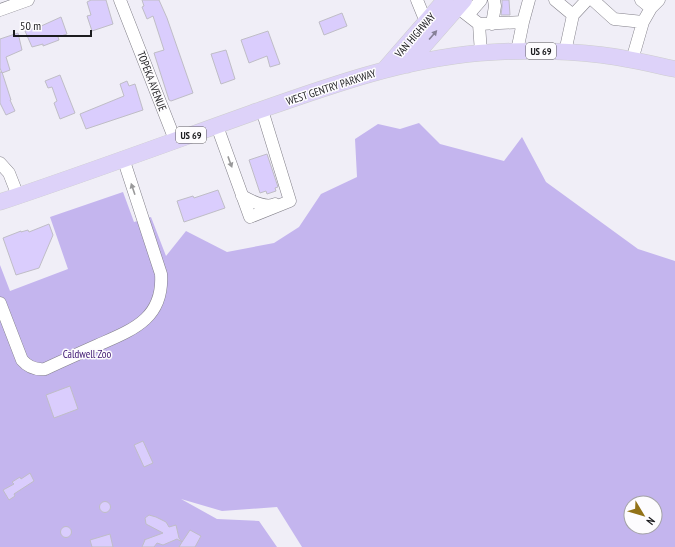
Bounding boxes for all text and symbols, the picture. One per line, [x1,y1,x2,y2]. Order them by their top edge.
street label: VAN HIGHWAY [391,10,438,61]
scale bar [14,12,91,38]
text: 50 m [20,18,41,33]
one-way arrow [428,30,437,40]
road number: US 69 [526,43,556,59]
street label: TOPEKA AVENUE [134,49,170,113]
street label: WEST GENTRY PARKWAY [284,66,378,108]
road number: US 69 [176,127,206,143]
one-way arrow [228,157,234,169]
one-way arrow [130,183,136,195]
park label: Caldwell Zoo [63,347,112,361]
north arrow [623,495,663,535]
text: N [644,515,658,528]

